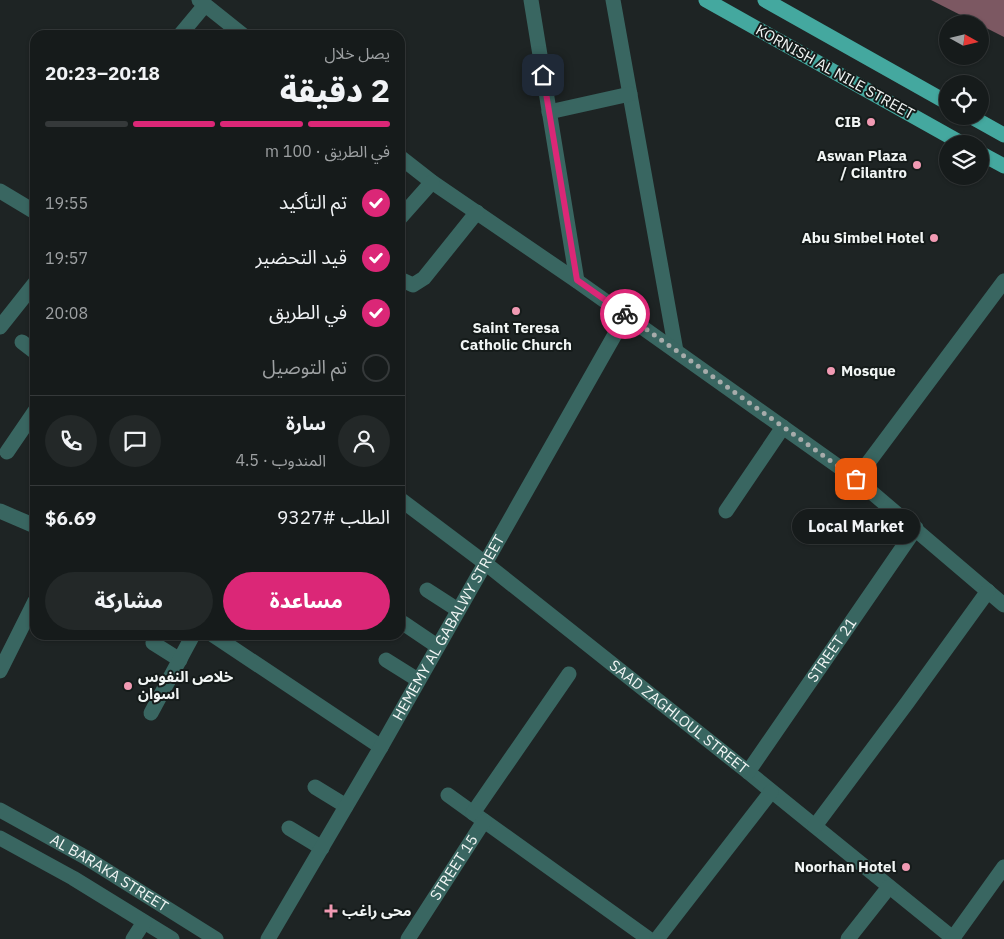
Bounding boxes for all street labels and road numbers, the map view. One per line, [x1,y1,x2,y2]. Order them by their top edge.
street label: KORNISH AL NILE STREET [753,20,918,123]
street label: HEMEMY AL GABALWY STREET [388,531,509,724]
street label: STREET 21 [803,614,860,686]
street label: SAAD ZAGHLOUL STREET [606,655,753,778]
street label: AL BARAKA STREET [47,830,172,916]
street label: STREET 15 [425,831,482,904]

